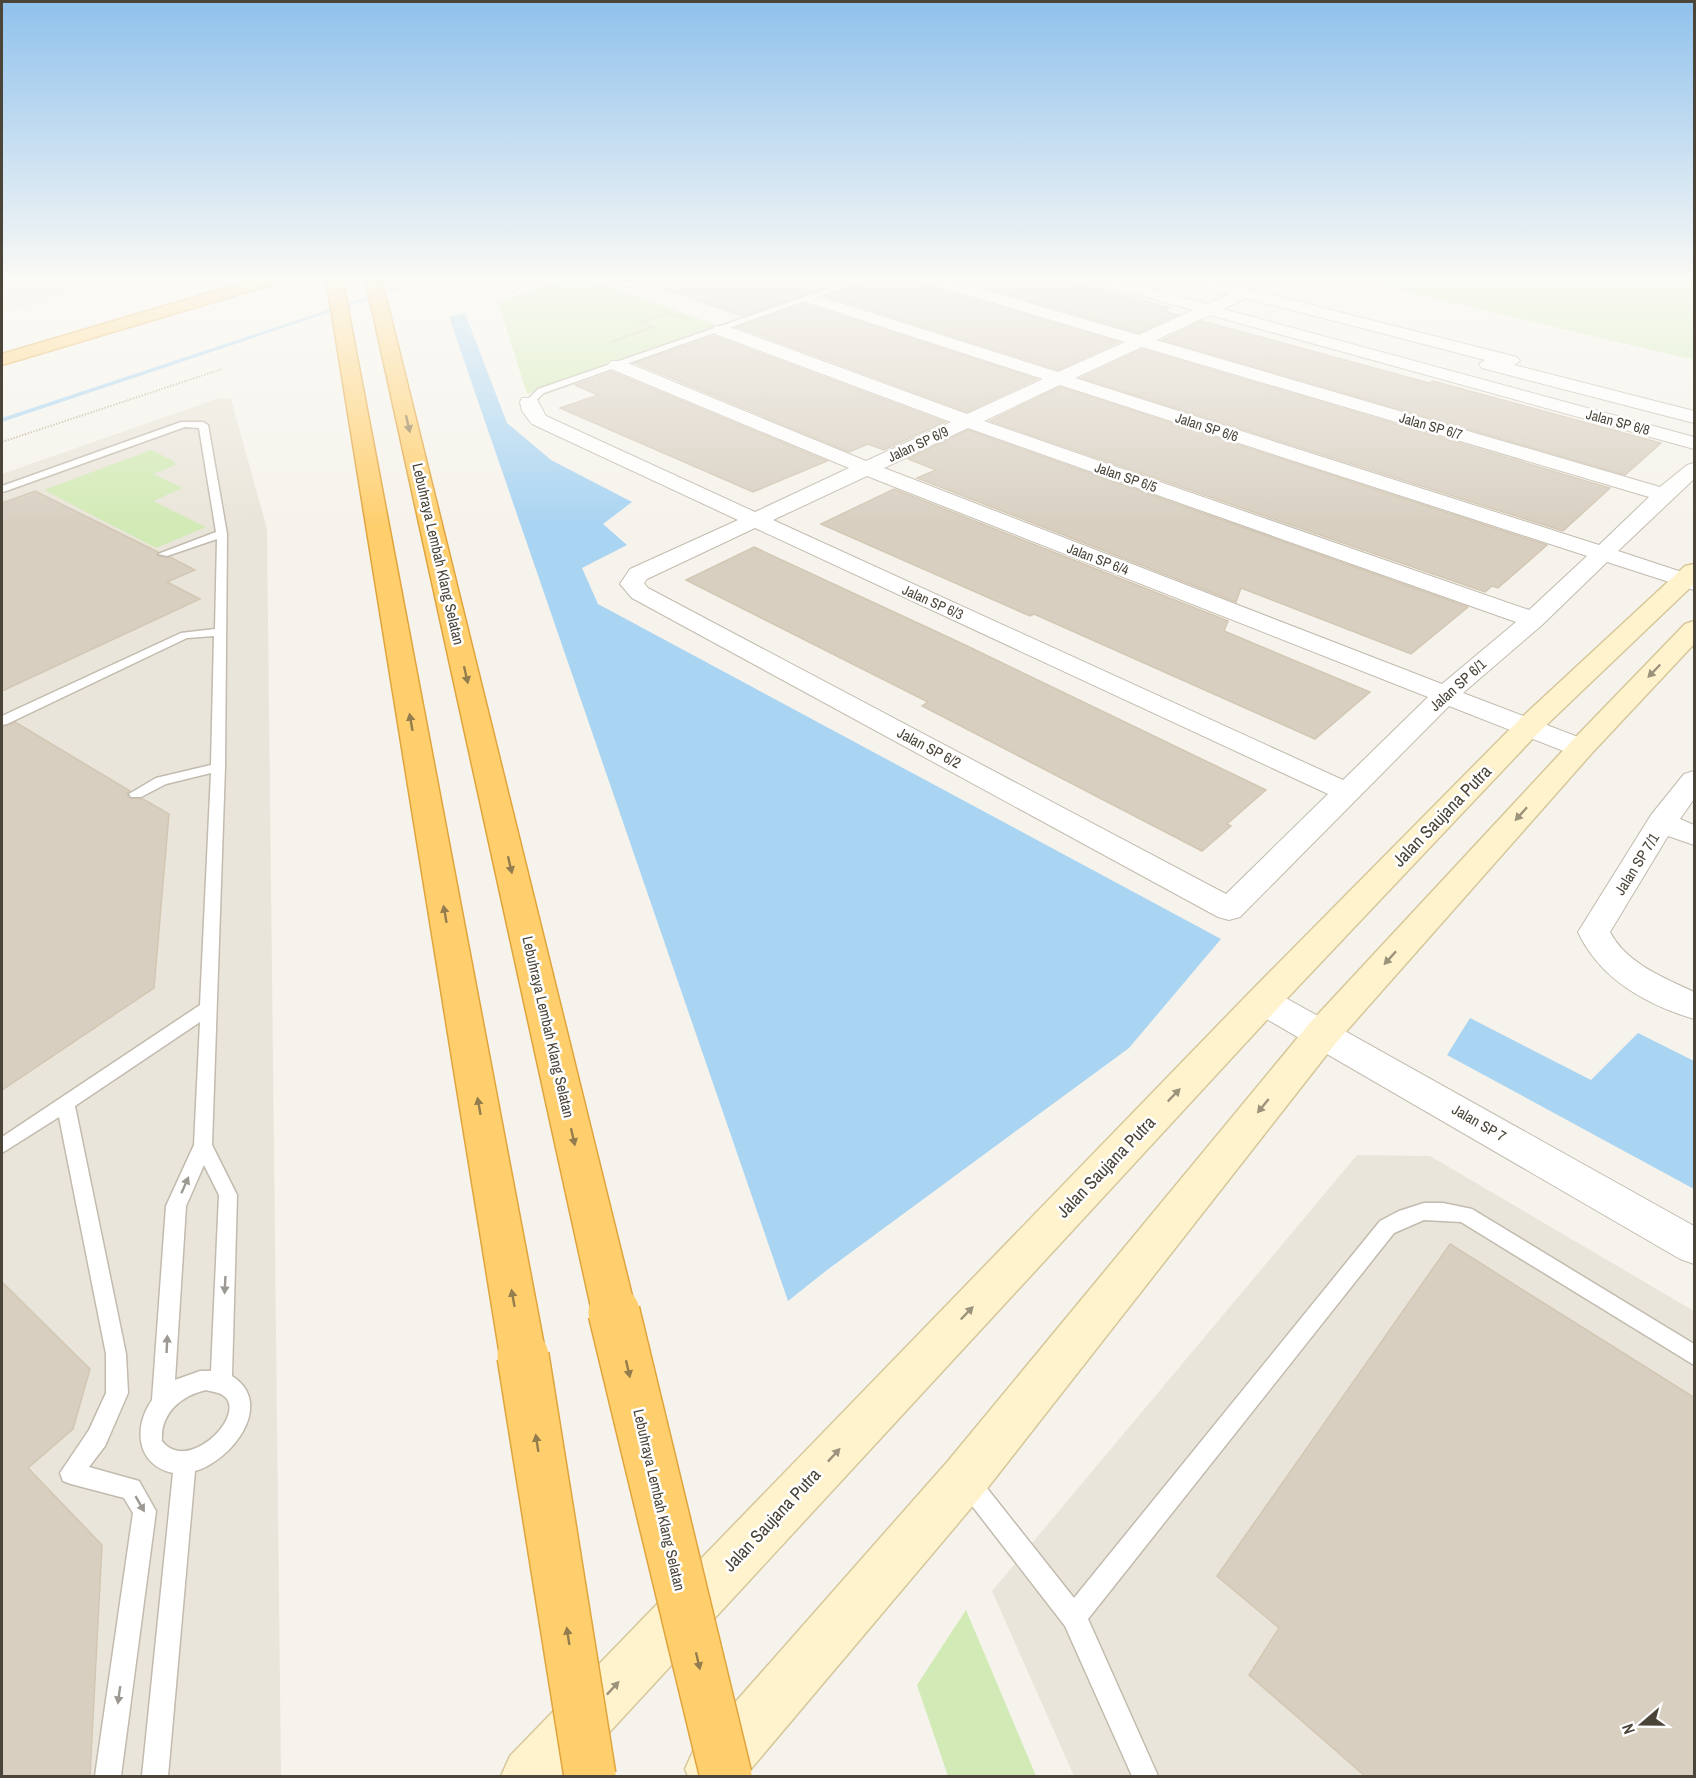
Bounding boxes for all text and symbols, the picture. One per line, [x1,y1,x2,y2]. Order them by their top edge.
street label: Jalan SP 6/8 [1584,405,1652,439]
street label: Jalan SP 6/6 [1173,408,1241,446]
street label: Jalan SP 6/7 [1397,408,1465,444]
one-way arrow [403,414,413,433]
street label: Jalan SP 6/9 [885,422,951,466]
street label: Jalan SP 6/5 [1092,458,1160,496]
street label: Lebuhraya Lembah Klang Selatan [407,461,470,647]
street label: Jalan SP 6/4 [1064,539,1132,579]
street label: Jalan SP 6/3 [900,581,966,623]
street label: Jalan SP 6/1 [1425,653,1491,716]
one-way arrow [1647,664,1661,679]
one-way arrow [462,666,471,685]
one-way arrow [407,713,416,732]
street label: Jalan SP 6/2 [894,722,965,773]
street label: Jalan Saujana Putra [1386,759,1497,872]
one-way arrow [1515,806,1528,821]
street label: Jalan SP 7/1 [1609,829,1664,899]
one-way arrow [506,856,516,874]
one-way arrow [440,905,449,924]
street label: Lebuhraya Lembah Klang Selatan [517,934,580,1120]
one-way arrow [1383,951,1397,966]
one-way arrow [1167,1088,1181,1103]
one-way arrow [474,1097,483,1116]
one-way arrow [1258,1099,1270,1114]
street label: Jalan SP 7 [1448,1099,1510,1147]
street label: Jalan Saujana Putra [1050,1110,1161,1223]
one-way arrow [569,1127,579,1146]
one-way arrow [181,1176,190,1193]
one-way arrow [220,1276,229,1295]
one-way arrow [508,1289,517,1308]
one-way arrow [960,1306,974,1320]
one-way arrow [162,1334,171,1353]
one-way arrow [623,1360,633,1378]
street label: Lebuhraya Lembah Klang Selatan [628,1407,691,1593]
one-way arrow [532,1434,541,1453]
one-way arrow [826,1448,840,1462]
street label: Jalan Saujana Putra [717,1463,826,1577]
one-way arrow [134,1495,145,1512]
one-way arrow [563,1626,572,1645]
one-way arrow [693,1651,703,1670]
one-way arrow [606,1681,620,1695]
one-way arrow [115,1686,124,1705]
north arrow [1612,1694,1672,1754]
text: N [1616,1721,1640,1737]

